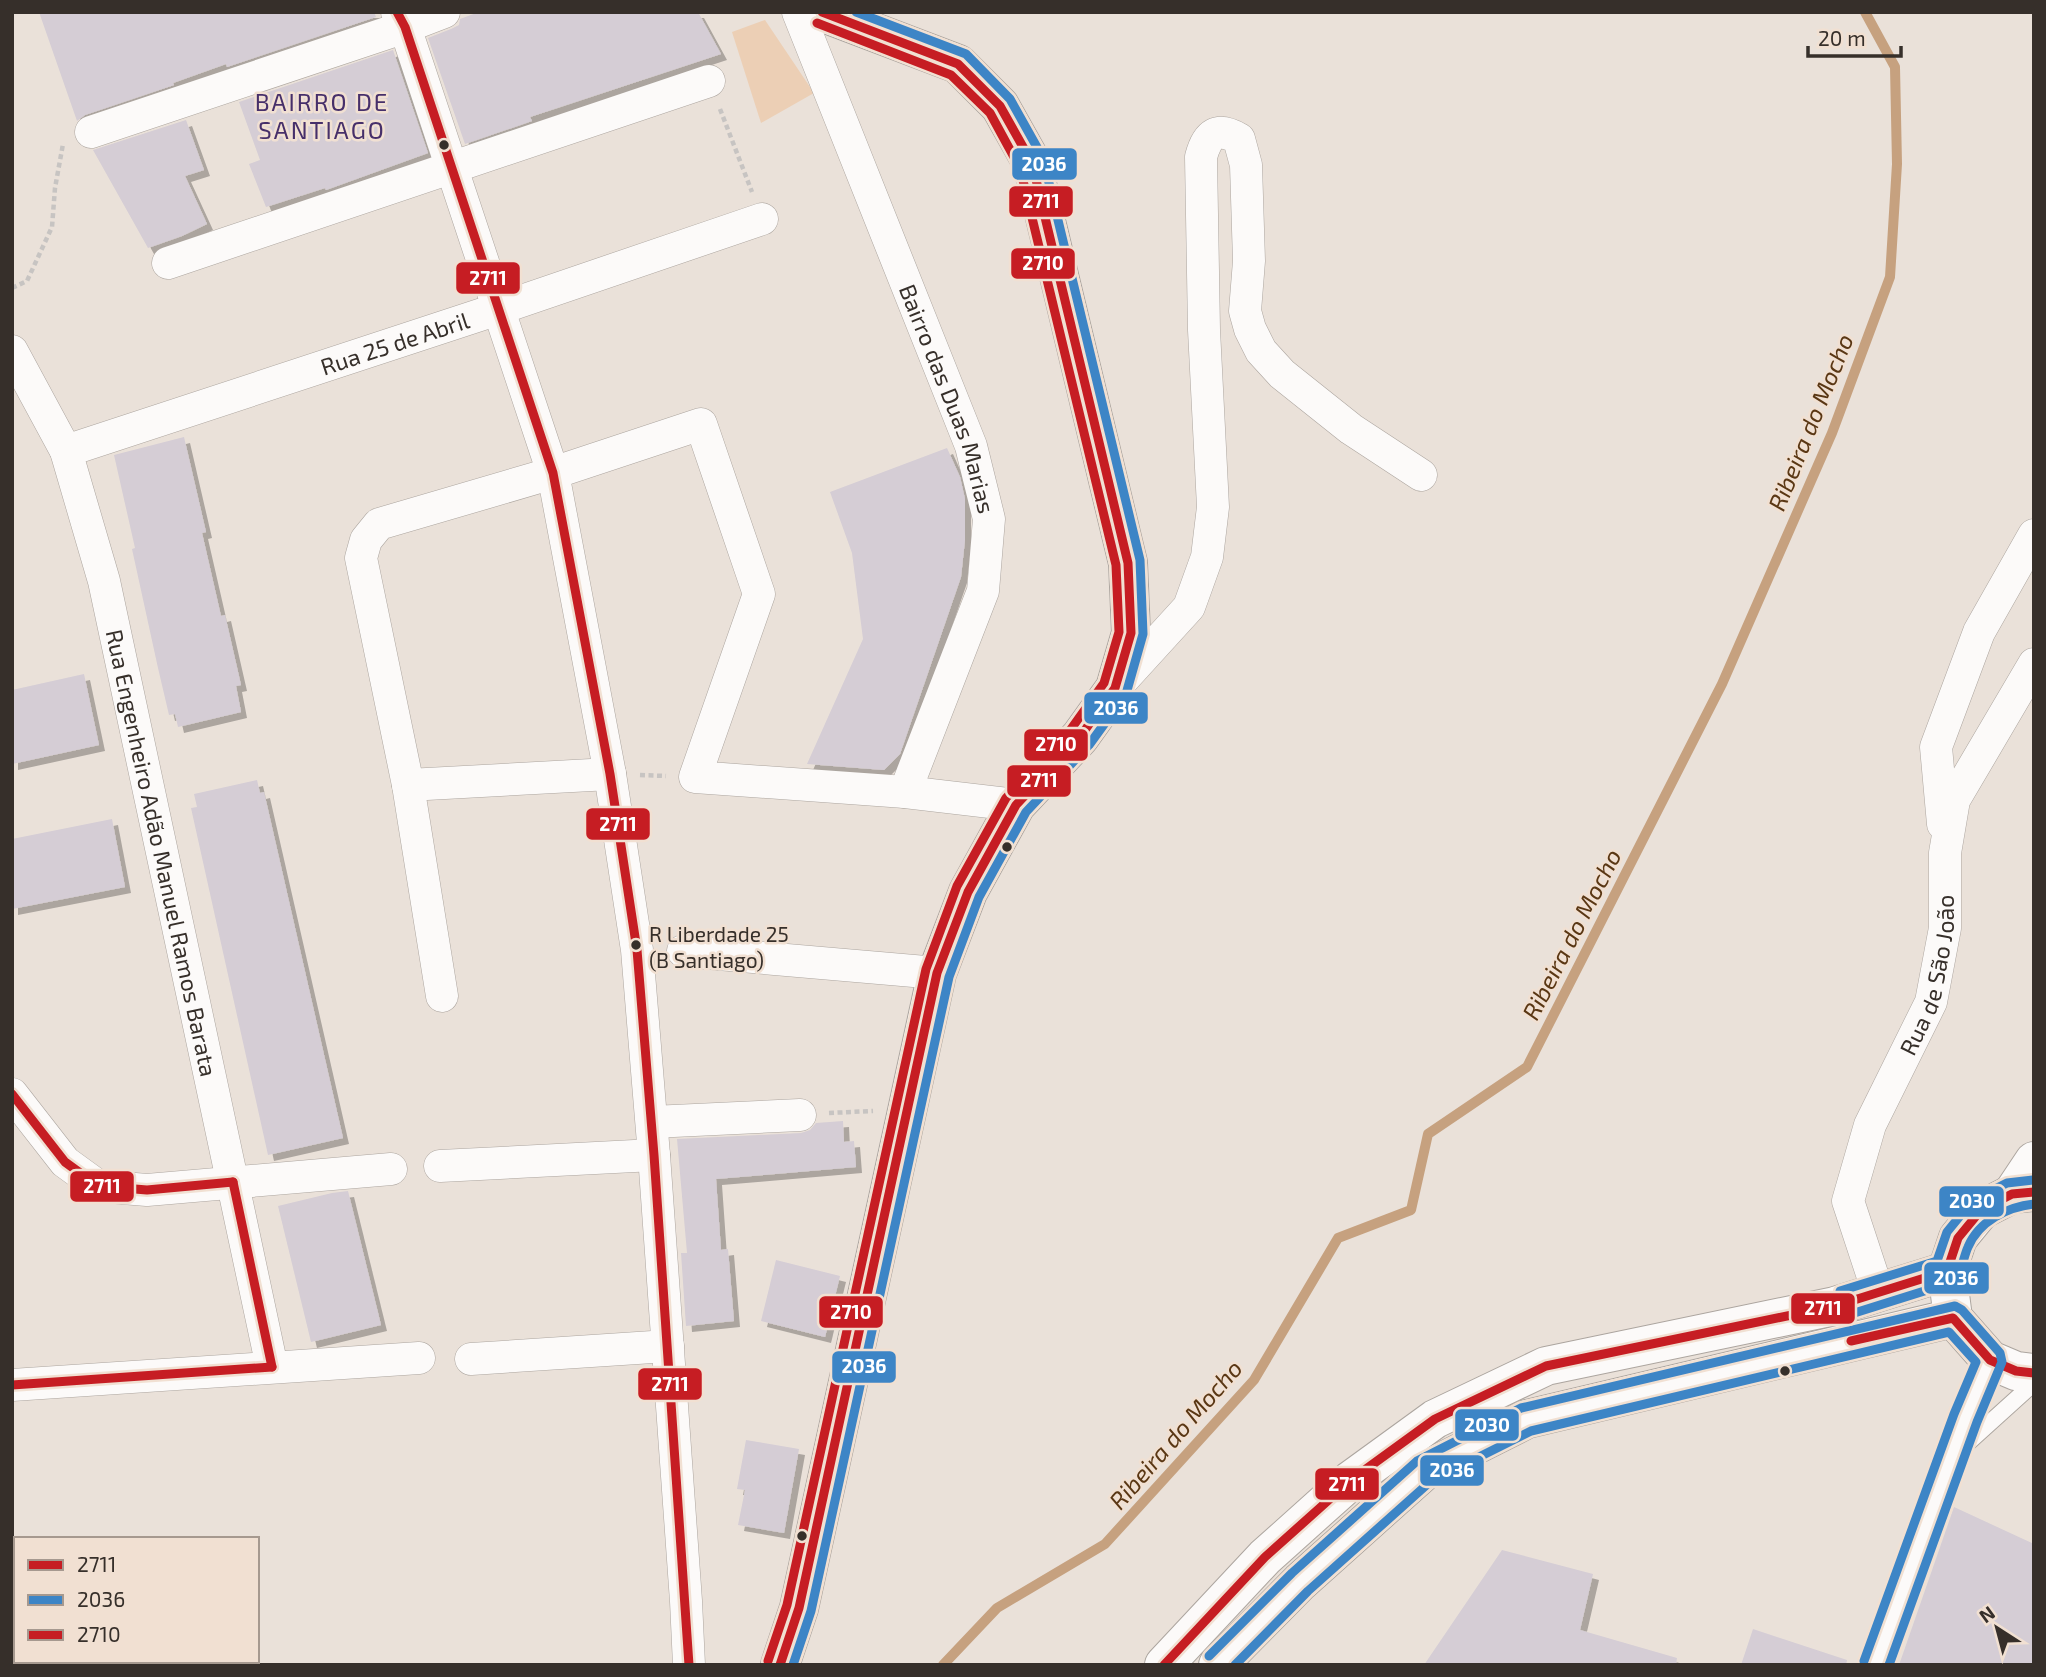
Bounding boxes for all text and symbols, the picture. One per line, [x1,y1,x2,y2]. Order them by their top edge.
scale bar [1808,14,1901,58]
text: 20 m [1818,25,1866,50]
district label: BAIRRO DE SANTIAGO [255,87,389,144]
unlabelled marker [437,138,451,152]
line badge: 2036 [1011,147,1078,181]
text: 2036 [1021,152,1067,175]
line badge: 2711 [1008,185,1074,218]
text: 2711 [1022,189,1060,212]
line badge: 2710 [1010,247,1076,280]
text: 2710 [1022,251,1064,274]
line badge: 2711 [455,261,521,295]
text: 2711 [469,266,507,289]
street label: Bairro das Duas Marias [894,280,1001,516]
street label: Rua 25 de Abril [317,305,473,380]
water label: Ribeira do Mocho [1761,329,1859,515]
street label: Rua Engenheiro Adão Manuel Ramos Barata [101,627,223,1079]
line badge: 2036 [1083,691,1149,725]
text: 2036 [1093,696,1139,719]
line badge: 2710 [1023,728,1089,762]
text: 2710 [1035,732,1077,755]
line badge: 2711 [1006,764,1072,798]
text: 2711 [1020,768,1058,791]
line badge: 2711 [585,807,651,841]
text: 2711 [599,812,637,835]
unlabelled marker [1000,840,1014,854]
water label: Ribeira do Mocho [1515,844,1627,1024]
street label: Rua de São João [1893,895,1959,1059]
place label: R Liberdade 25 (B Santiago) [649,921,789,972]
marker: R Liberdade 25 (B Santiago) [629,938,643,952]
line badge: 2711 [69,1170,135,1203]
text: 2711 [83,1174,121,1197]
line badge: 2030 [1938,1185,2005,1218]
text: 2030 [1949,1189,1995,1212]
line badge: 2036 [1923,1261,1990,1295]
text: 2036 [1933,1266,1979,1289]
line badge: 2711 [1790,1292,1856,1325]
line badge: 2710 [818,1295,884,1329]
text: 2711 [1804,1296,1842,1319]
text: 2710 [830,1300,872,1323]
line badge: 2036 [831,1350,897,1384]
text: 2036 [841,1354,887,1377]
water label: Ribeira do Mocho [1102,1354,1248,1514]
unlabelled marker [1778,1364,1792,1378]
line badge: 2711 [637,1367,703,1401]
text: 2711 [651,1372,689,1395]
line badge: 2030 [1454,1408,1520,1442]
text: 2030 [1464,1413,1510,1436]
line badge: 2036 [1419,1454,1485,1487]
text: 2036 [1429,1458,1475,1481]
line badge: 2711 [1314,1467,1380,1501]
text: 2711 [1328,1472,1366,1495]
unlabelled marker [795,1529,809,1543]
legend [14,1537,259,1663]
text: 2711 [77,1551,116,1576]
text: 2036 [77,1586,125,1611]
north arrow [1962,1593,2032,1663]
text: N [1974,1601,1999,1627]
text: 2710 [77,1621,121,1646]

